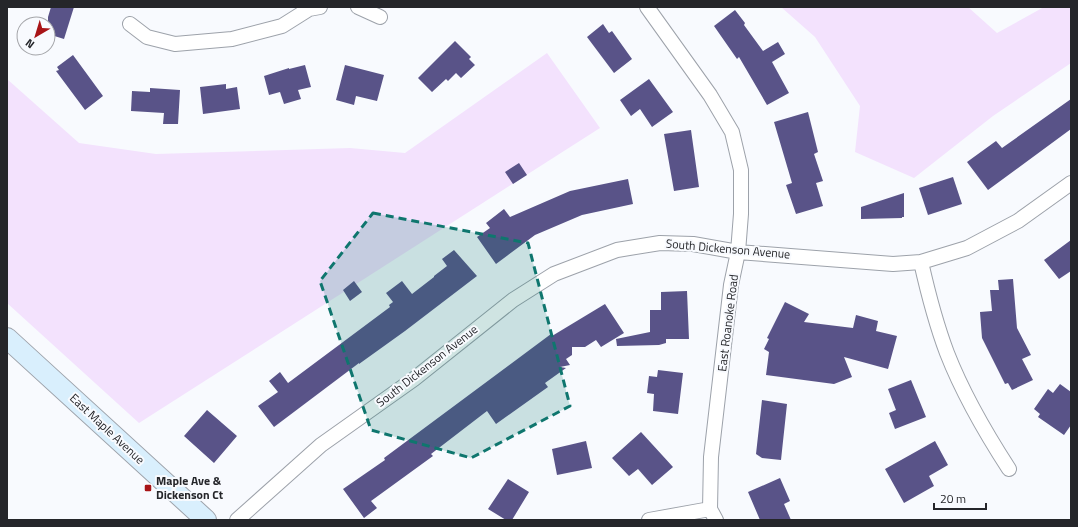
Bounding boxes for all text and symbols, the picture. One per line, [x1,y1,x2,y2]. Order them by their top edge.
north arrow [16,16,56,56]
text: N [22,35,38,53]
street label: South Dickenson Avenue [665,234,791,263]
street label: East Roanoke Road [712,273,743,373]
street label: South Dickenson Avenue [372,320,482,411]
street label: East Maple Avenue [66,389,149,468]
place label: Maple Ave & Dickenson Ct [156,471,224,504]
marker: Maple Ave & Dickenson Ct [143,483,153,493]
scale bar [934,485,986,511]
text: 20 m [940,489,966,508]

